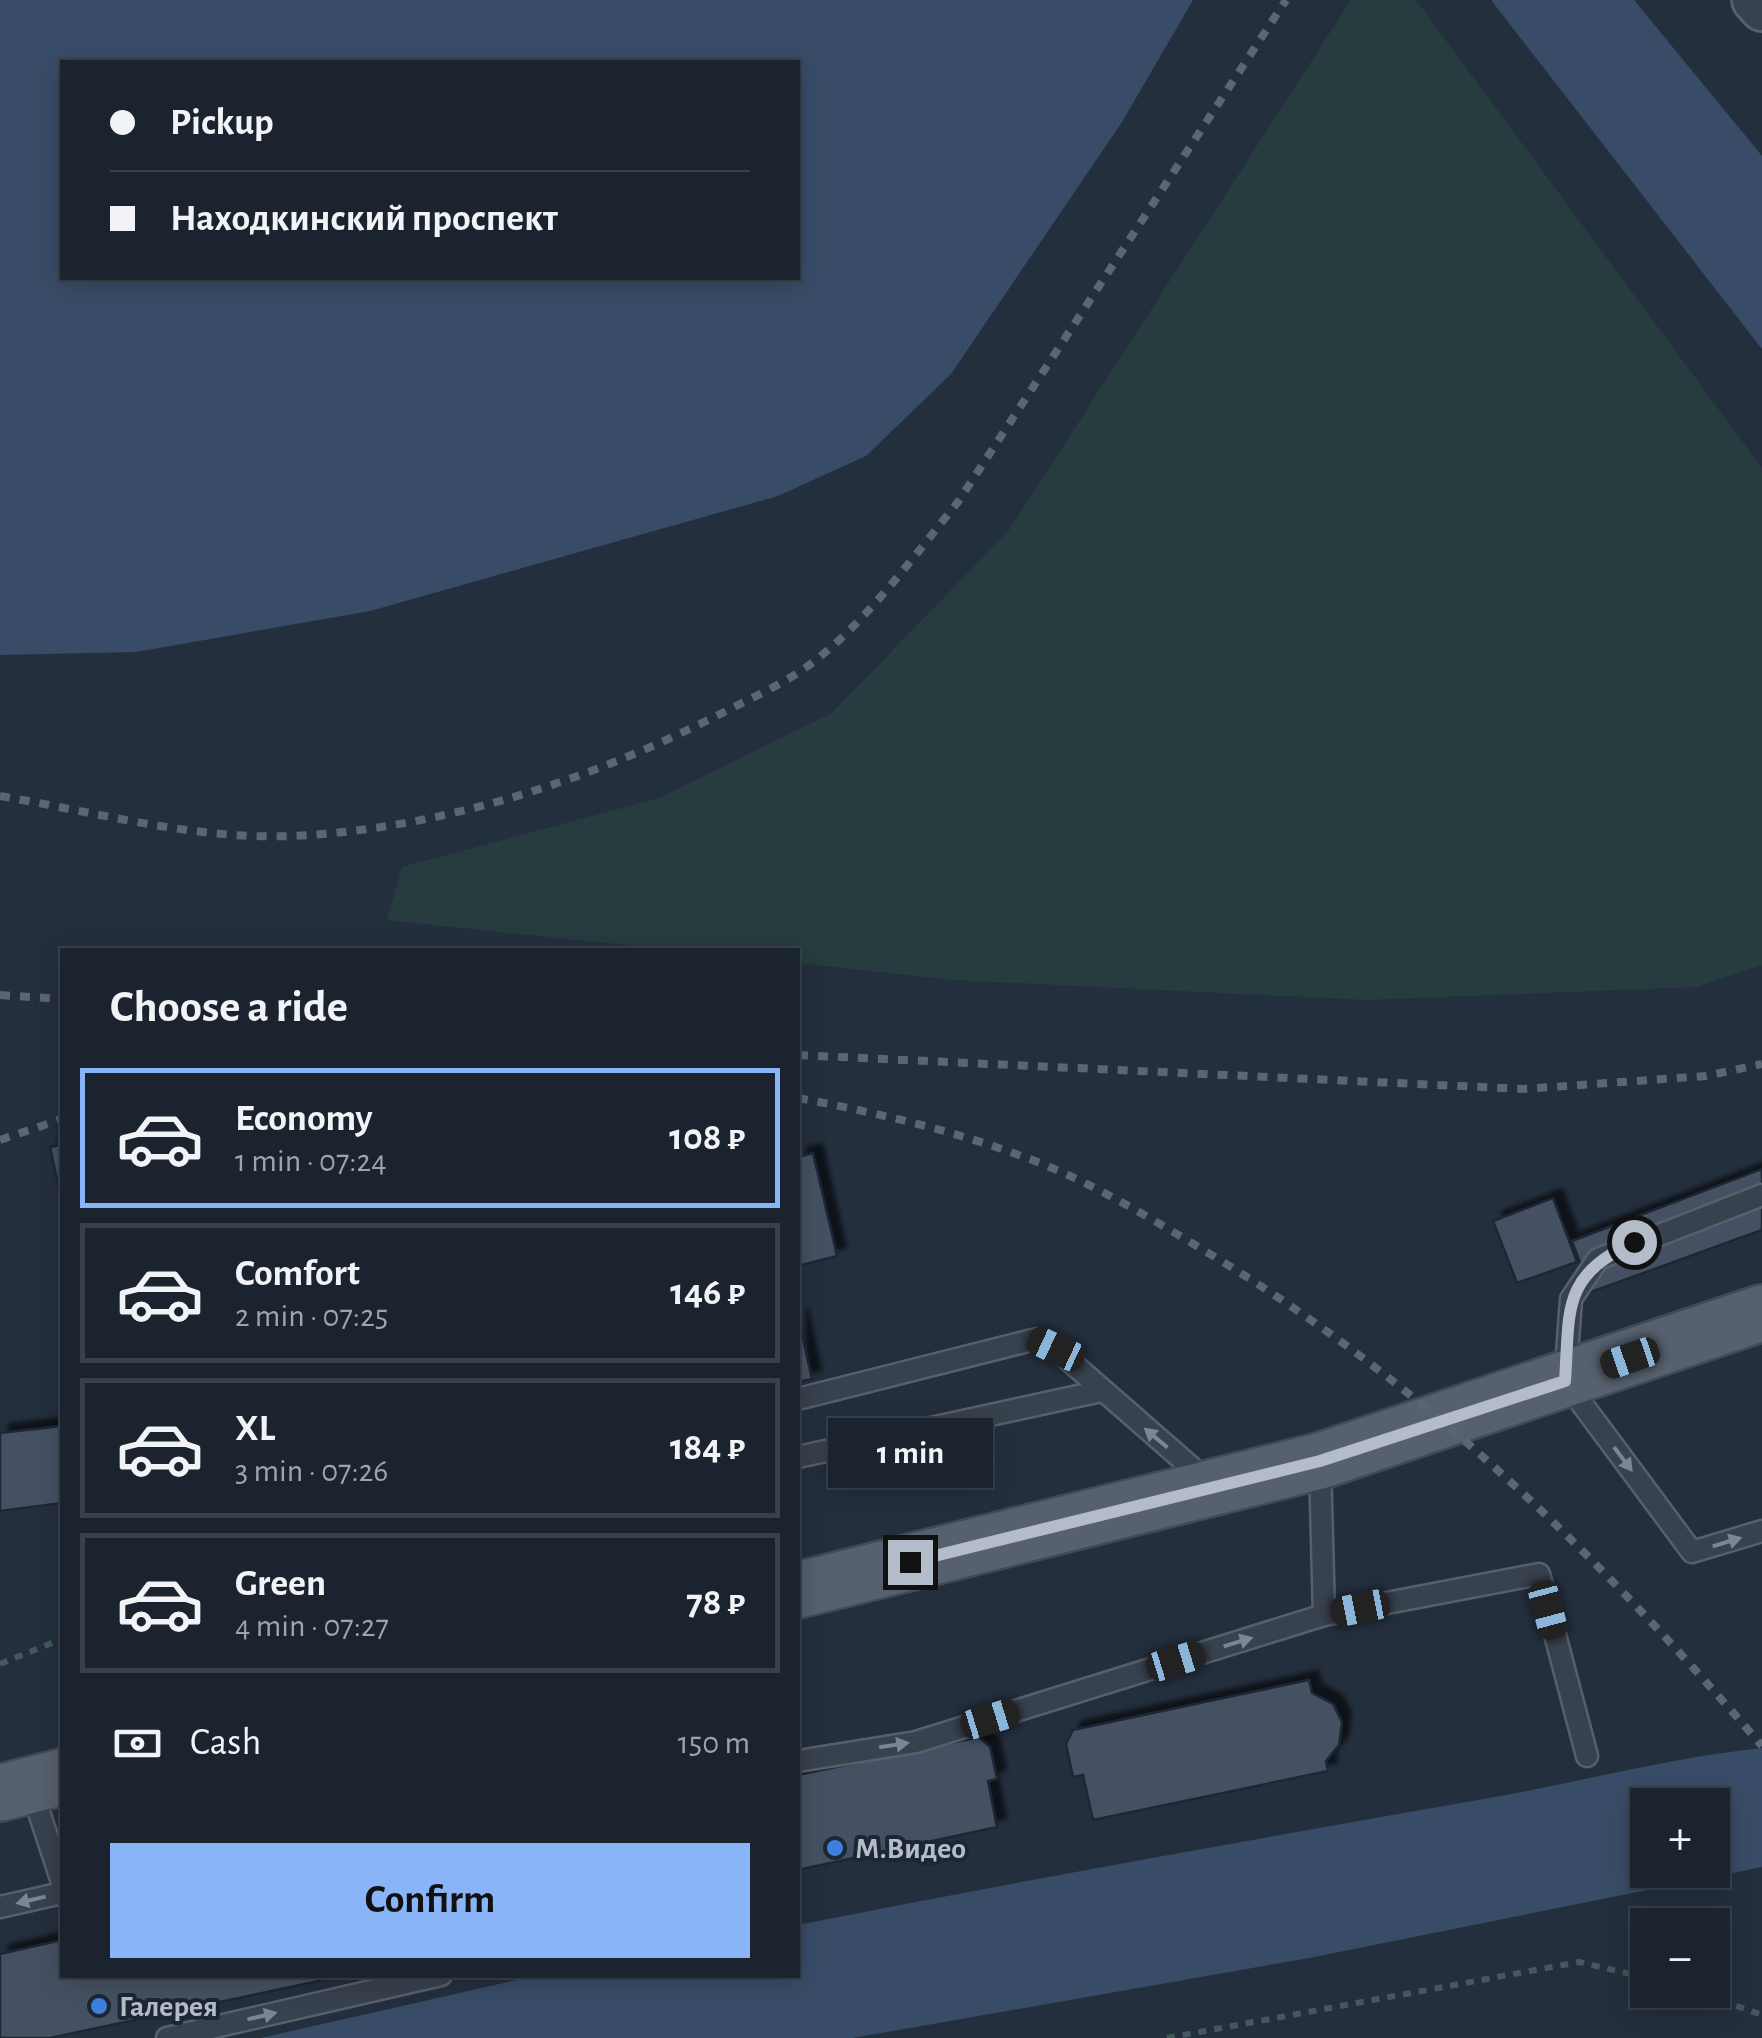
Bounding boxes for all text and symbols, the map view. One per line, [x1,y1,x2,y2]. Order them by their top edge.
text: Pickup [170,104,274,142]
text: Находкинский проспект [170,200,558,238]
text: Choose a ride [110,985,348,1030]
icon: car [115,1093,205,1183]
text: Economy [235,1100,373,1138]
text: 108 ₽ [669,1119,745,1157]
text: 1 min · 07:24 [235,1145,387,1177]
route start [1612,1220,1657,1265]
icon: car [115,1248,205,1338]
text: Comfort [235,1255,360,1293]
text: 146 ₽ [670,1274,745,1312]
text: 2 min · 07:25 [235,1300,388,1332]
car [1022,1323,1090,1375]
car [1597,1334,1663,1382]
icon: car [115,1403,205,1493]
text: XL [235,1410,275,1448]
callout: 1 min [828,1417,992,1487]
one-way arrow [1144,1428,1169,1450]
text: 184 ₽ [670,1429,745,1467]
text: 1 min [877,1437,944,1469]
one-way arrow [1613,1446,1632,1472]
text: 3 min · 07:26 [235,1455,388,1487]
one-way arrow [1712,1534,1743,1549]
route end [888,1540,933,1585]
icon: car [115,1558,205,1648]
text: Green [235,1565,326,1603]
car [1526,1577,1570,1643]
text: 78 ₽ [686,1584,745,1622]
car [1328,1588,1392,1628]
text: 4 min · 07:27 [235,1610,389,1642]
one-way arrow [1224,1634,1254,1649]
car [1143,1638,1209,1684]
car [957,1696,1023,1742]
icon: cash [110,1716,165,1771]
text: Cash [190,1724,261,1762]
text: 150 m [678,1727,750,1759]
one-way arrow [879,1737,910,1753]
map controls [1630,1788,1730,2008]
button: + [1630,1788,1730,1888]
place label: М.Видео [855,1834,966,1864]
marker: М.Видео [824,1837,846,1859]
button: Confirm [110,1843,750,1958]
one-way arrow [15,1893,46,1908]
button: − [1630,1908,1730,2008]
place label: Галерея [119,1992,218,2022]
marker: Галерея [88,1995,110,2017]
one-way arrow [247,2008,278,2023]

